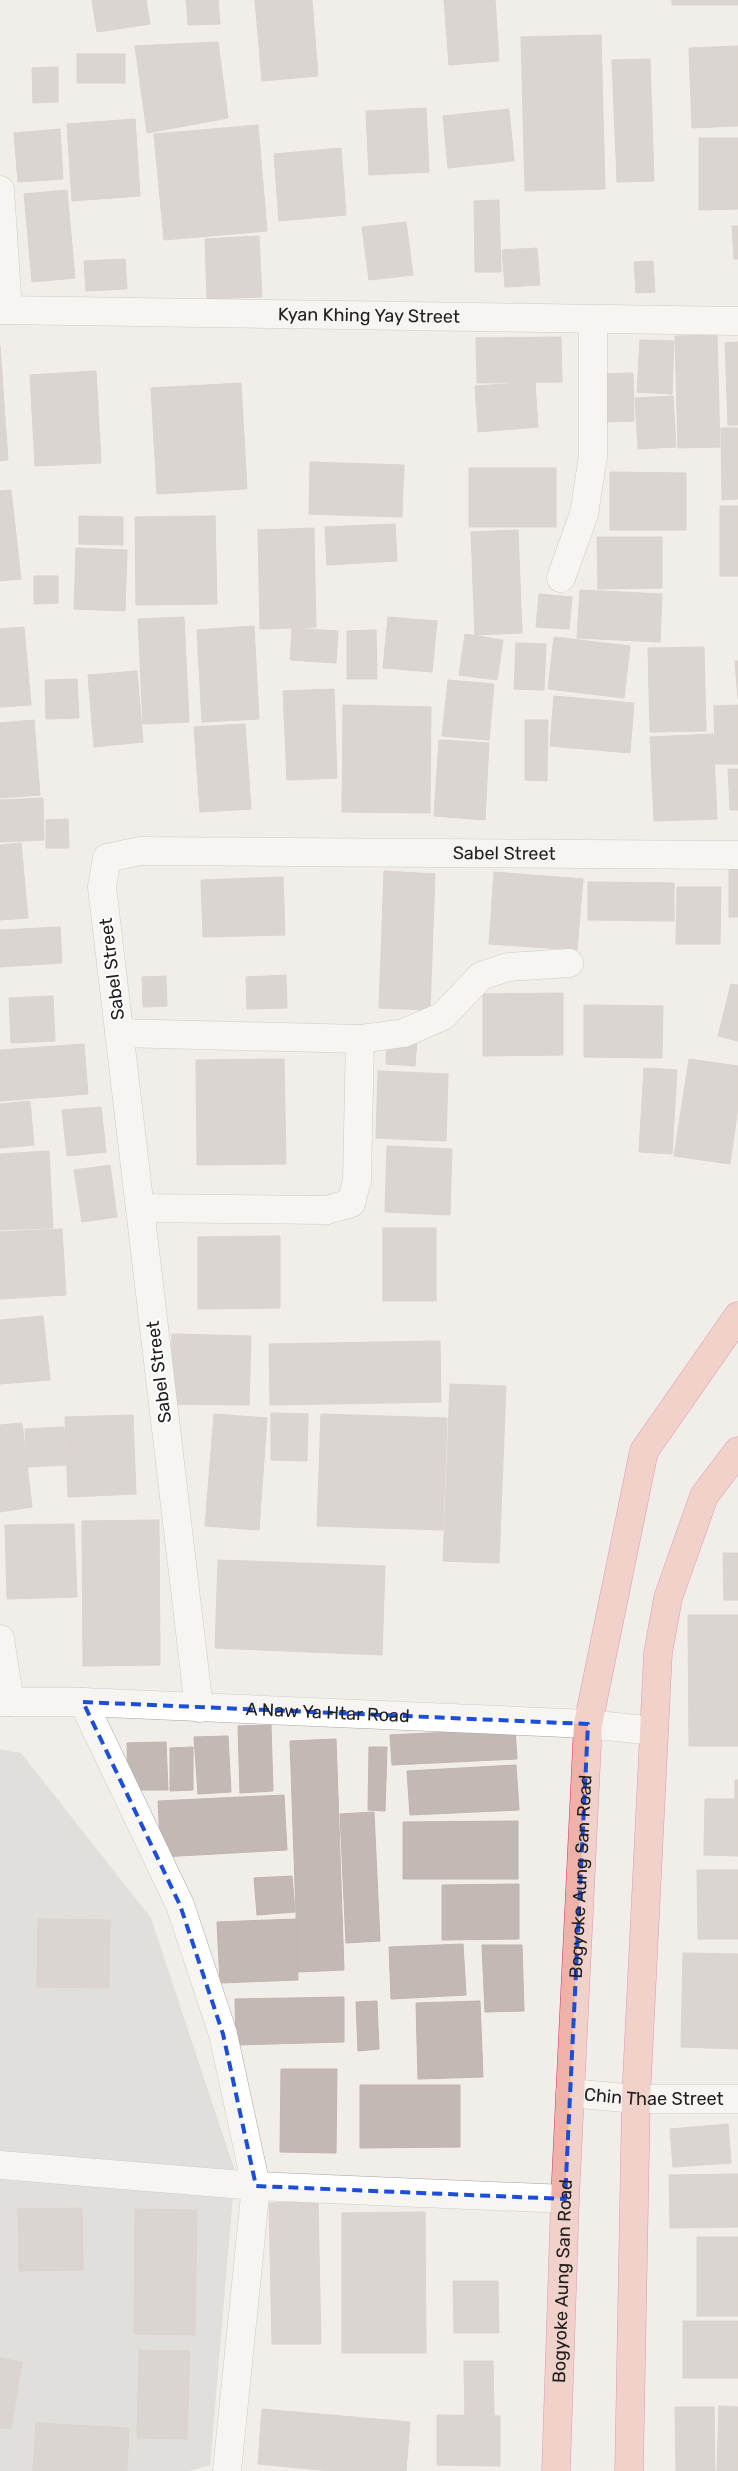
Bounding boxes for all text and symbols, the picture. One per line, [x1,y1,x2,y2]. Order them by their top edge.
street label: Kyan Khing Yay Street [278,303,460,328]
street label: Sabel Street [453,842,556,865]
street label: Sabel Street [95,917,129,1021]
street label: Sabel Street [142,1320,176,1424]
street label: A Naw Ya Htar Road [245,1698,410,1727]
street label: Bogyoke Aung San Road [565,1774,597,1979]
street label: Chin Thae Street [583,2083,724,2110]
street label: Bogyoke Aung San Road [548,2179,577,2383]

